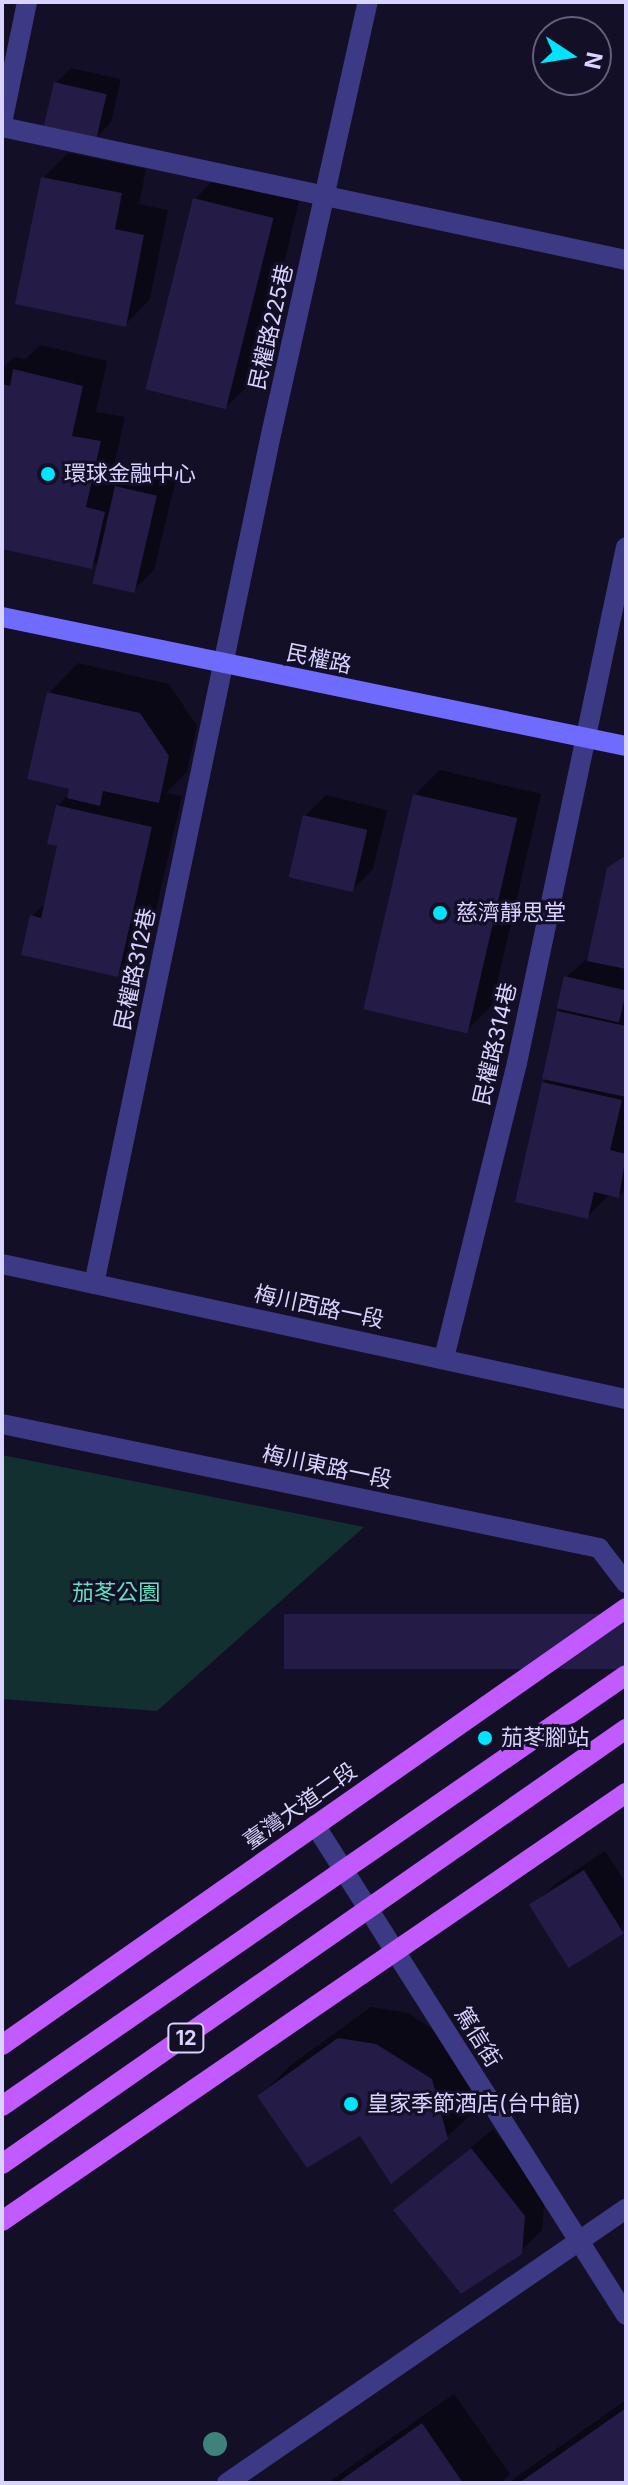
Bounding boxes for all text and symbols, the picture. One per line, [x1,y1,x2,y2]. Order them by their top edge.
north arrow [532,16,612,96]
text: N [579,50,608,71]
street label: 民權路225巷 [244,262,298,392]
place label: 環球金融中心 [64,461,196,487]
marker: 環球金融中心 [39,465,57,483]
street label: 民權路 [284,639,354,679]
place label: 慈濟靜思堂 [456,900,566,926]
marker: 慈濟靜思堂 [431,904,449,922]
street label: 民權路312巷 [109,906,161,1032]
street label: 民權路314巷 [468,980,522,1108]
street label: 梅川西路一段 [252,1280,386,1334]
street label: 梅川東路一段 [260,1440,394,1494]
park label: 茄苳公園 [72,1580,160,1606]
place label: 茄苳腳站 [501,1725,589,1751]
marker: 茄苳腳站 [476,1729,494,1747]
street label: 臺灣大道二段 [238,1757,362,1855]
street label: 篤信街 [449,2002,507,2072]
road number: 12 [166,2022,206,2054]
place label: 皇家季節酒店(台中館) [367,2091,581,2117]
marker: 皇家季節酒店(台中館) [342,2095,360,2113]

